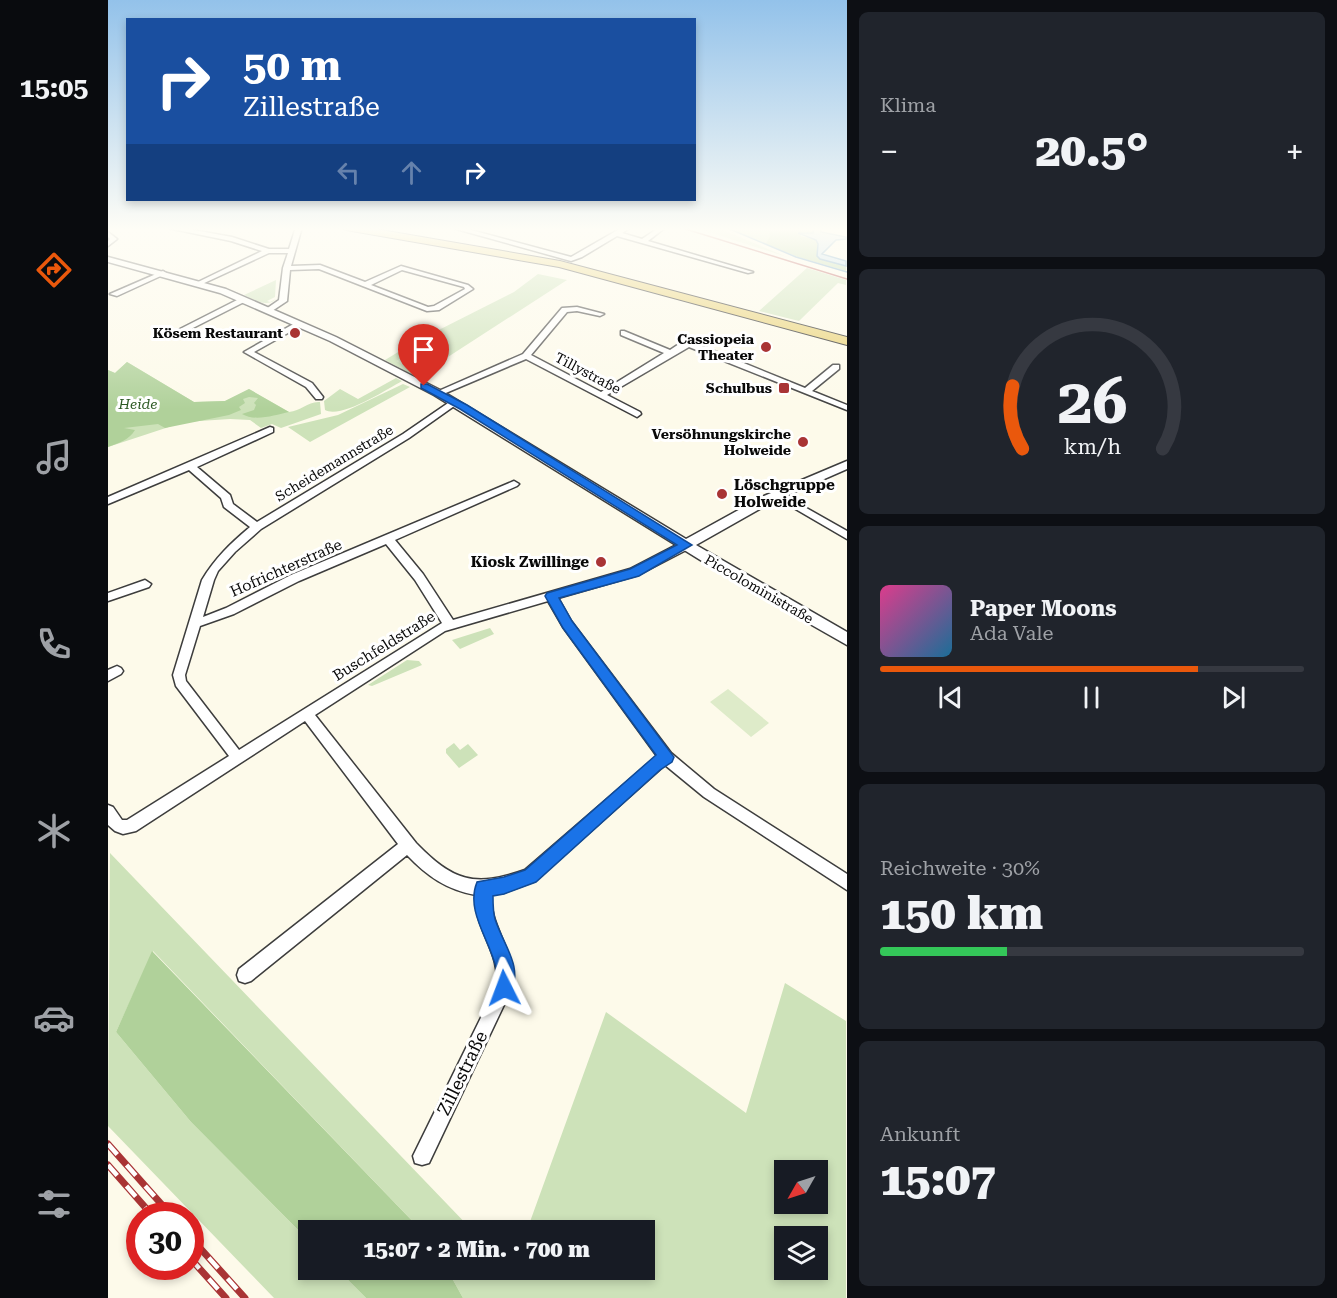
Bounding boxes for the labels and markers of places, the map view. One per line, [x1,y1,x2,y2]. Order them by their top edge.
pin [398,324,449,386]
place label: Kösem Restaurant [153,325,283,341]
marker: Kösem Restaurant [288,326,302,340]
place label: Cassiopeia Theater [677,331,755,363]
marker: Cassiopeia Theater [759,340,773,354]
place label: Schulbus [706,380,772,396]
marker: Schulbus [777,381,791,395]
place label: Versöhnungskirche Holweide [652,426,791,458]
marker: Versöhnungskirche Holweide [796,435,810,449]
place label: Löschgruppe Holweide [734,476,835,511]
marker: Löschgruppe Holweide [715,487,729,501]
place label: Kiosk Zwillinge [471,553,589,571]
marker: Kiosk Zwillinge [594,555,608,569]

